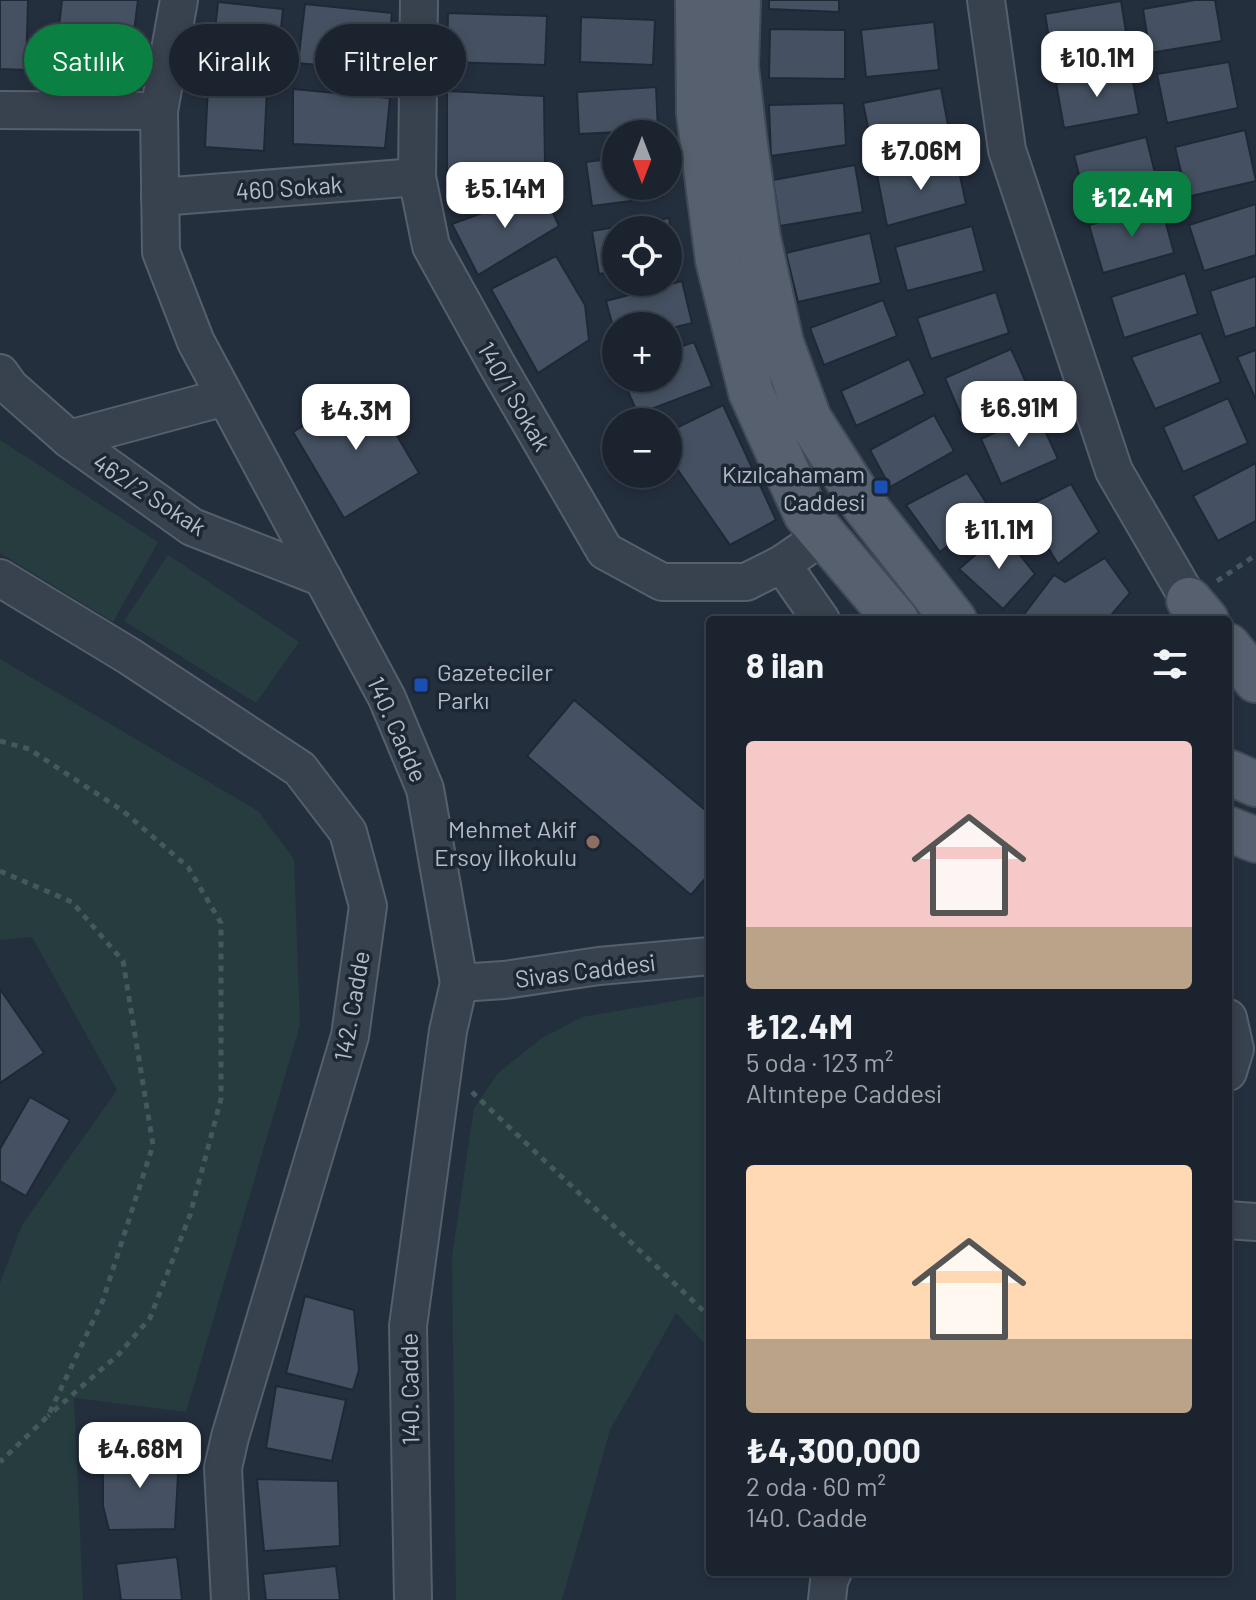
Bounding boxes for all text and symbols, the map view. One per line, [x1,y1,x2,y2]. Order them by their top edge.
chip: Satılık [24,24,153,96]
chip: Kiralık [169,24,299,96]
chip: Filtreler [315,24,466,96]
pin: ₺10.1M [1032,31,1162,99]
text: ₺10.1M [1059,41,1135,72]
north arrow [602,120,682,200]
map controls [602,120,682,488]
pin: ₺7.06M [856,124,986,192]
text: ₺7.06M [880,134,962,165]
pin: ₺5.14M [440,162,570,230]
street label: 460 Sokak [235,169,343,205]
pin: ₺12.4M [1067,171,1197,239]
text: ₺5.14M [464,172,546,203]
text: ₺12.4M [1091,181,1173,212]
button: locate [602,216,682,296]
button: + [602,312,682,392]
street label: 140/1 Sokak [472,336,558,456]
pin: ₺6.91M [954,381,1084,449]
pin: ₺4.3M [300,384,412,452]
text: ₺6.91M [980,391,1058,422]
text: ₺4.3M [320,394,392,425]
button: − [602,408,682,488]
street label: 462/2 Sokak [88,447,212,541]
place label: Kızılcahamam Caddesi [722,459,865,516]
marker: Kızılcahamam Caddesi [872,478,890,496]
pin: ₺11.1M [934,503,1064,571]
text: ₺11.1M [964,513,1034,544]
icon: filters [1148,642,1192,686]
text: 8 ilan [746,644,824,685]
place label: Gazeteciler Parkı [437,657,553,714]
street label: 140. Cadde [362,672,434,786]
marker: Gazeteciler Parkı [412,676,430,694]
icon: home [897,793,1041,937]
place label: Mehmet Akif Ersoy İlkokulu [434,814,577,871]
marker: Mehmet Akif Ersoy İlkokulu [584,833,602,851]
street label: Sivas Caddesi [513,947,657,993]
street label: 142. Cadde [327,949,375,1063]
text: ₺12.4M [746,1005,853,1046]
text: 5 oda · 123 m² [746,1046,894,1077]
text: Altıntepe Caddesi [746,1077,942,1108]
icon: home [897,1217,1041,1361]
street label: 140. Cadde [394,1333,424,1445]
pin: ₺4.68M [75,1422,205,1490]
text: ₺4,300,000 [746,1429,921,1470]
text: ₺4.68M [97,1432,183,1463]
text: 2 oda · 60 m² [746,1470,886,1501]
text: 140. Cadde [746,1501,868,1532]

